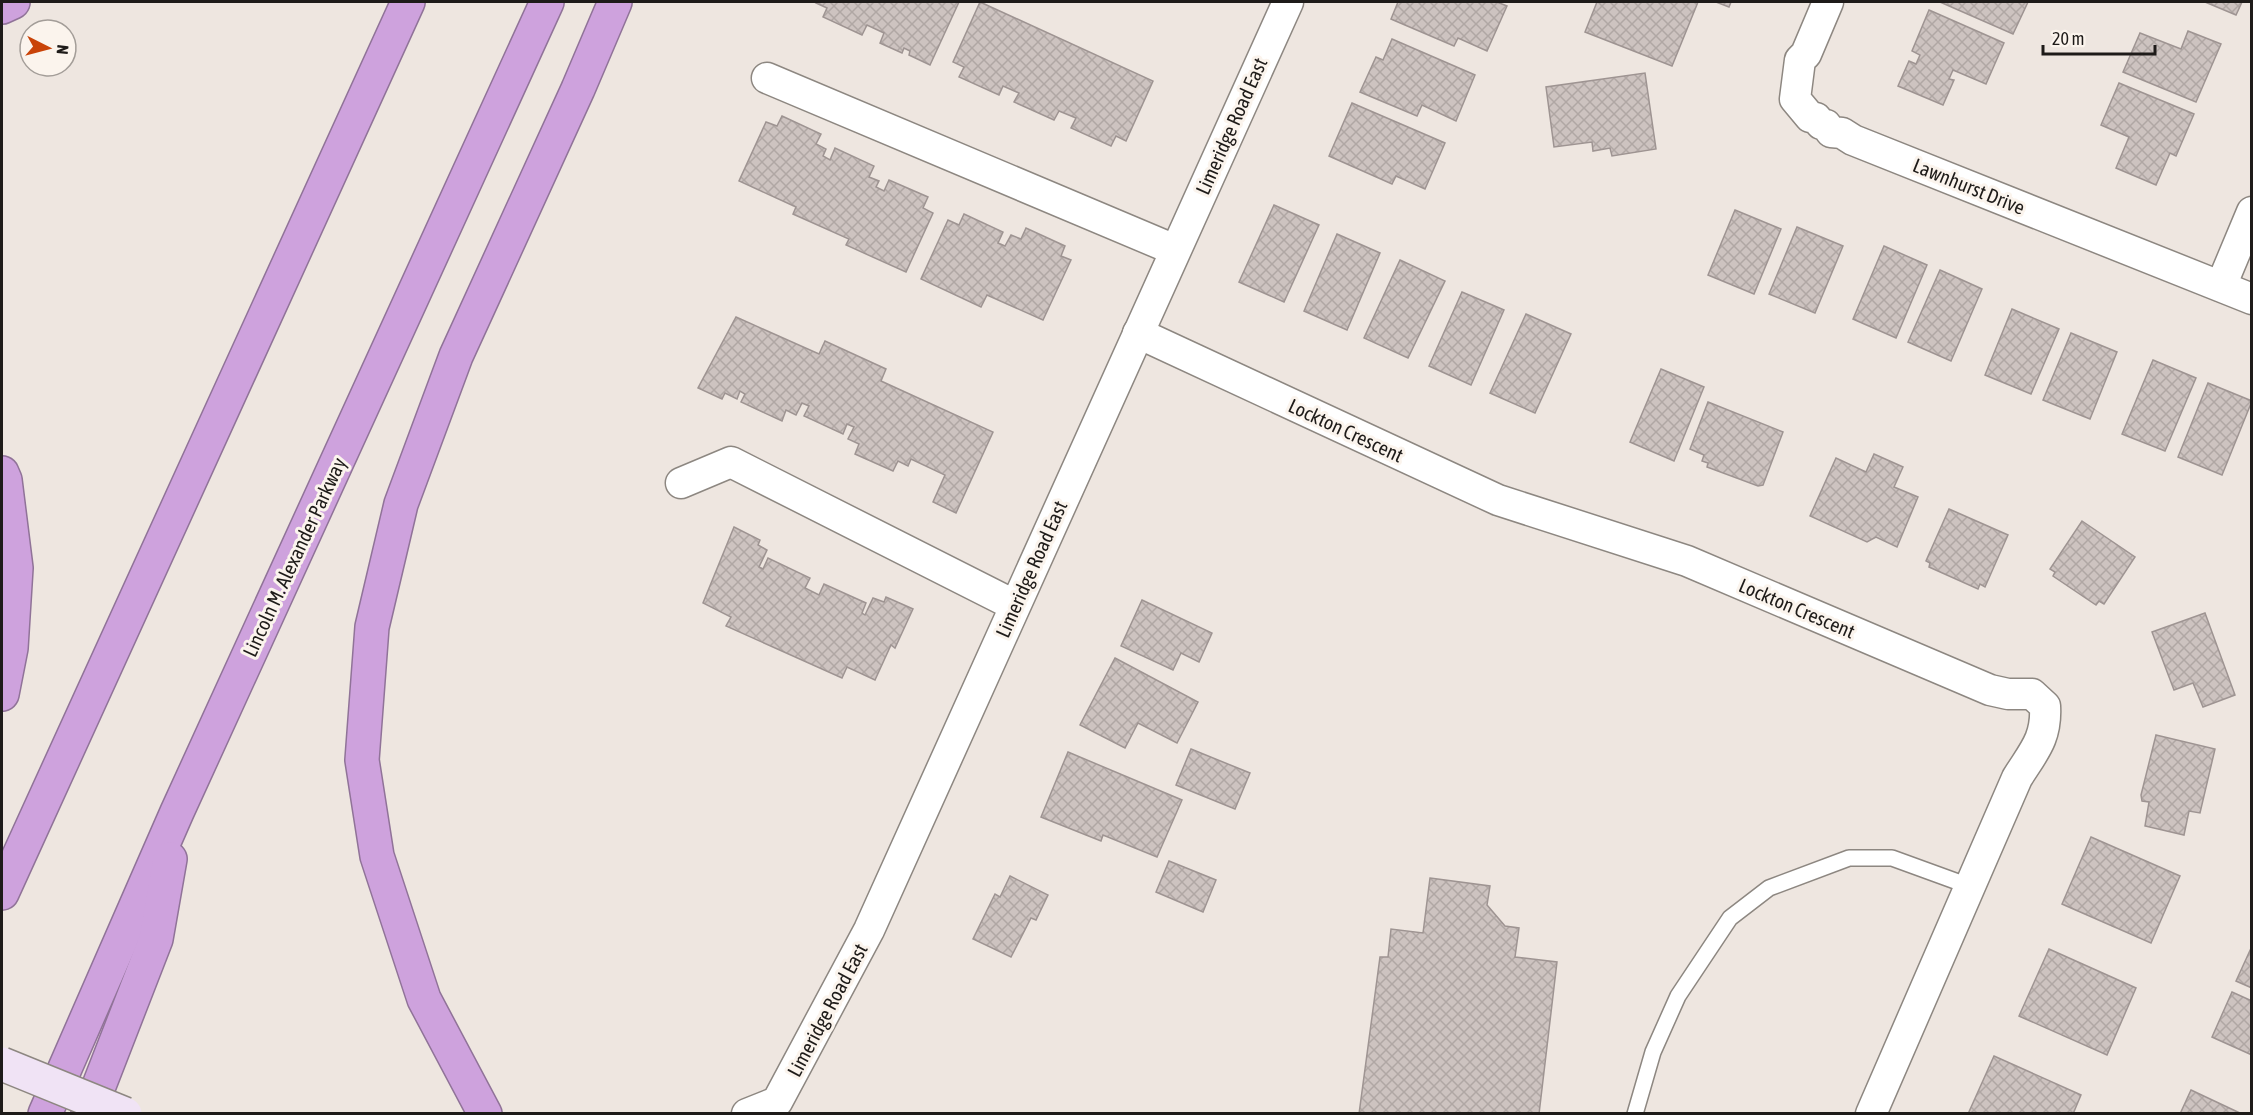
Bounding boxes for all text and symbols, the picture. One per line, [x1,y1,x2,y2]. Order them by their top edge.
north arrow [18,18,78,78]
scale bar [2043,18,2156,56]
text: 20 m [2052,28,2084,49]
text: N [53,44,72,55]
street label: Limeridge Road East [1191,54,1272,198]
street label: Lawnhurst Drive [1910,153,2028,219]
street label: Lockton Crescent [1285,393,1407,467]
street label: Lincoln M. Alexander Parkway [238,454,350,660]
street label: Limeridge Road East [991,497,1072,641]
street label: Lockton Crescent [1736,573,1859,643]
street label: Limeridge Road East [782,939,872,1080]

